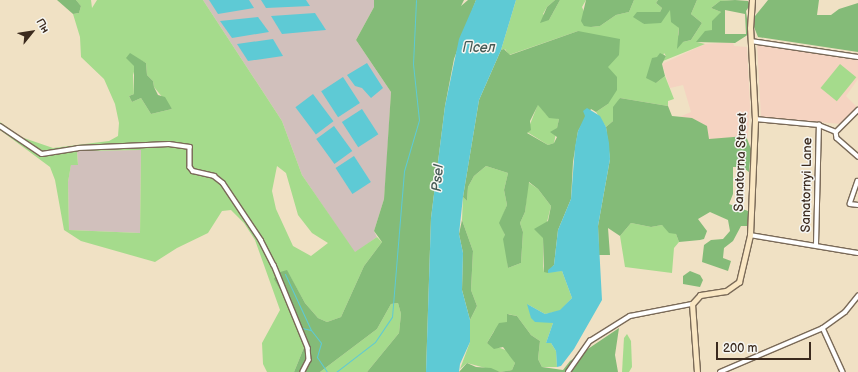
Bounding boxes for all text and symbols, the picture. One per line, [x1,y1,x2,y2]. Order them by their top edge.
north arrow [12,12,52,52]
text: Пн [34,16,52,35]
water label: Псел [462,40,496,56]
street label: Sanatorna Street [731,112,751,212]
street label: Sanatornyi Lane [798,137,816,233]
water label: Psel [428,164,448,192]
scale bar [718,334,813,360]
text: 200 m [723,341,757,356]

